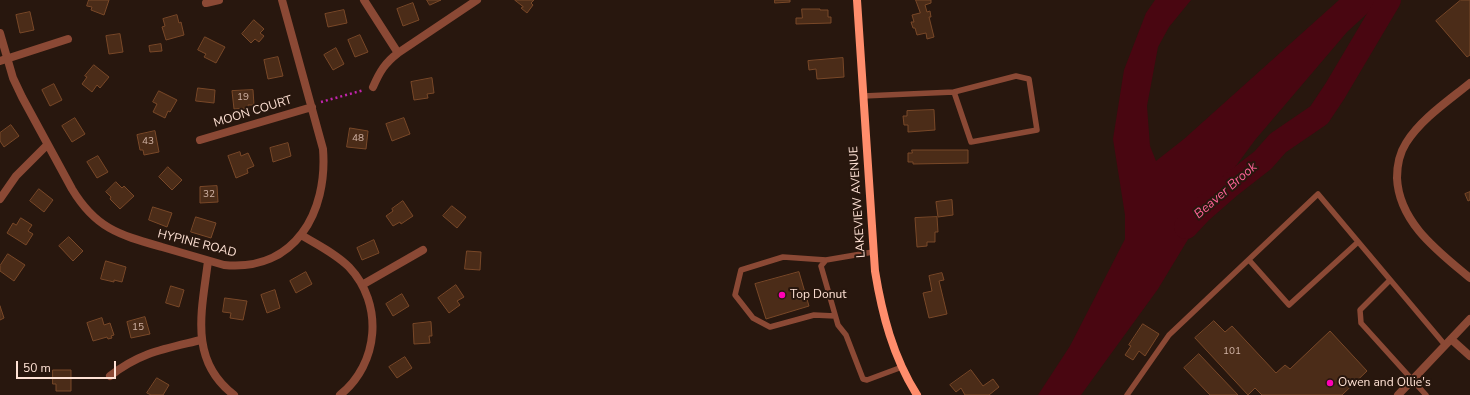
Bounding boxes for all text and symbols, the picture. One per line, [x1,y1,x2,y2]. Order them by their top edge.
house number: 19 [237,92,249,104]
street label: MOON COURT [212,93,294,131]
house number: 48 [352,133,364,145]
house number: 43 [142,136,154,148]
street label: LAKEVIEW AVENUE [847,146,869,258]
water label: Beaver Brook [1191,159,1261,223]
house number: 32 [203,189,215,201]
street label: HYPINE ROAD [156,227,238,261]
place label: Top Donut [790,288,846,302]
marker: Top Donut [777,290,787,300]
house number: 15 [132,322,144,334]
house number: 101 [1223,346,1241,358]
scale bar [18,353,118,379]
text: 50 m [23,360,51,376]
place label: Owen and Ollie's [1338,376,1431,390]
marker: Owen and Ollie's [1325,378,1335,388]

